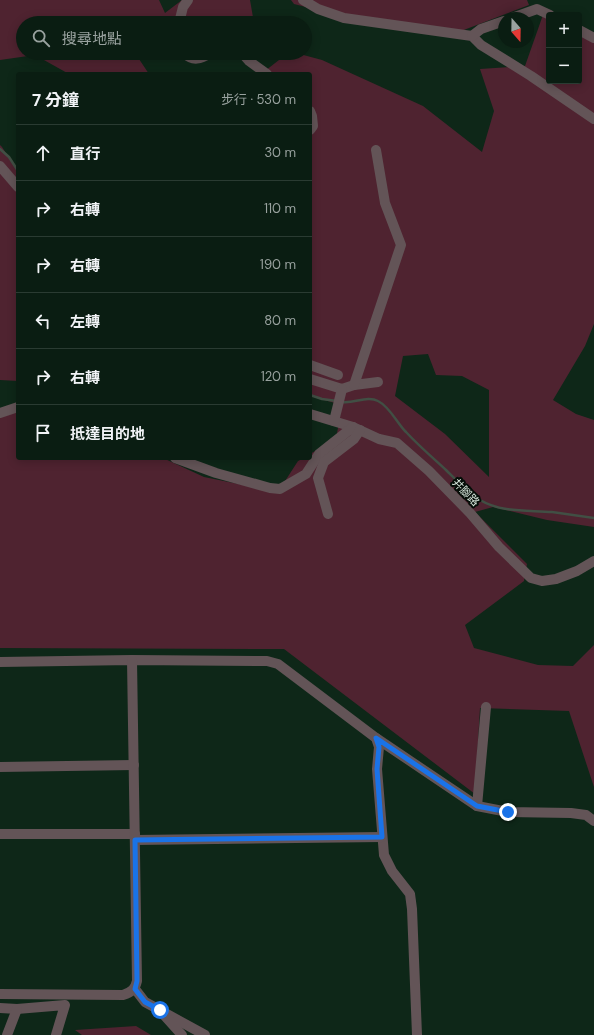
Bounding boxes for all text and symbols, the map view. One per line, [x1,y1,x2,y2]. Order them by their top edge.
north arrow [498,12,534,48]
map controls [546,12,582,84]
button: + [546,12,582,48]
search box [16,16,312,60]
icon: search [30,27,52,49]
text: 搜尋地點 [62,29,122,49]
button: − [546,48,582,84]
text: 7 分鐘 [32,89,79,111]
text: 步行 · 530 m [221,91,296,108]
icon: ahead [32,142,54,164]
text: 直行 [70,144,100,164]
text: 30 m [264,144,296,161]
icon: right [32,198,54,220]
text: 右轉 [70,200,100,220]
text: 110 m [264,200,296,217]
icon: right [32,254,54,276]
text: 右轉 [70,256,100,276]
text: 190 m [260,256,296,273]
icon: left [32,310,54,332]
text: 左轉 [70,312,100,332]
text: 80 m [264,312,296,329]
icon: right [32,366,54,388]
text: 右轉 [70,368,100,388]
text: 120 m [261,368,296,385]
icon: arrive [32,422,54,444]
text: 抵達目的地 [70,424,145,444]
street label: 井腳路 [450,475,482,509]
route end [499,803,517,821]
route start [151,1001,169,1019]

